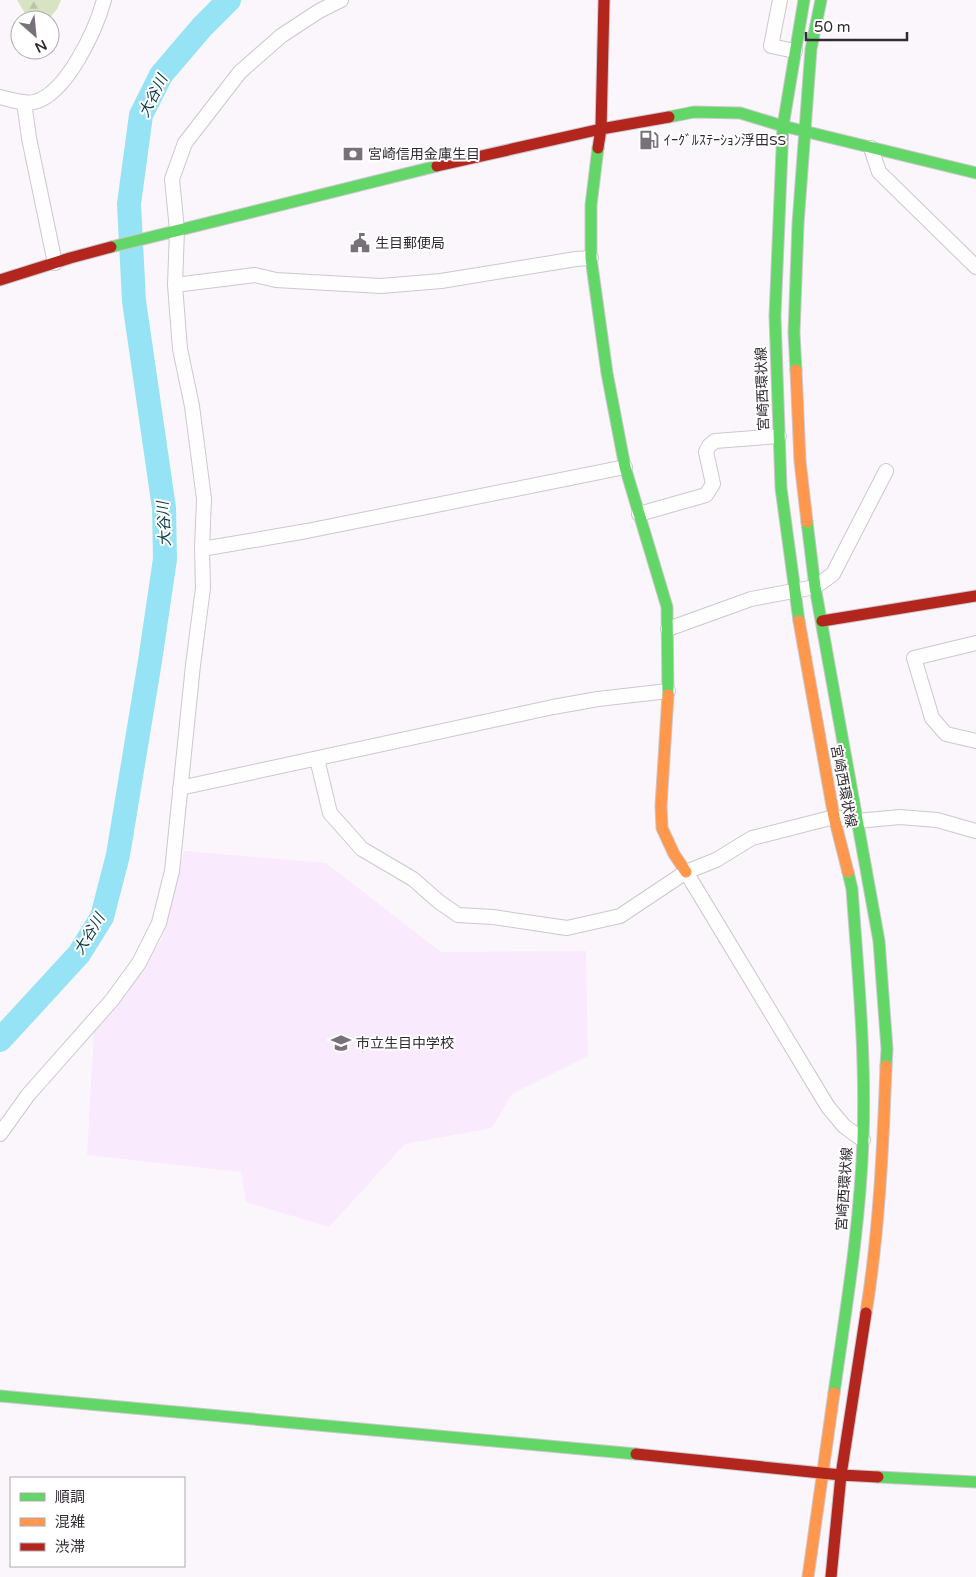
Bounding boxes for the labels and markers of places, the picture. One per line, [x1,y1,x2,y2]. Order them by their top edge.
fuel station icon: ｲｰｸﾞﾙｽﾃｰｼｮﾝ浮田SS [638,129,660,151]
place label: ｲｰｸﾞﾙｽﾃｰｼｮﾝ浮田SS [664,132,787,149]
bank icon: 宮崎信用金庫生目 [342,143,364,165]
place label: 宮崎信用金庫生目 [368,146,480,163]
public building icon: 生目郵便局 [349,232,371,254]
place label: 生目郵便局 [375,235,445,252]
school or university icon: 市立生目中学校 [330,1032,352,1054]
place label: 市立生目中学校 [356,1035,454,1052]

